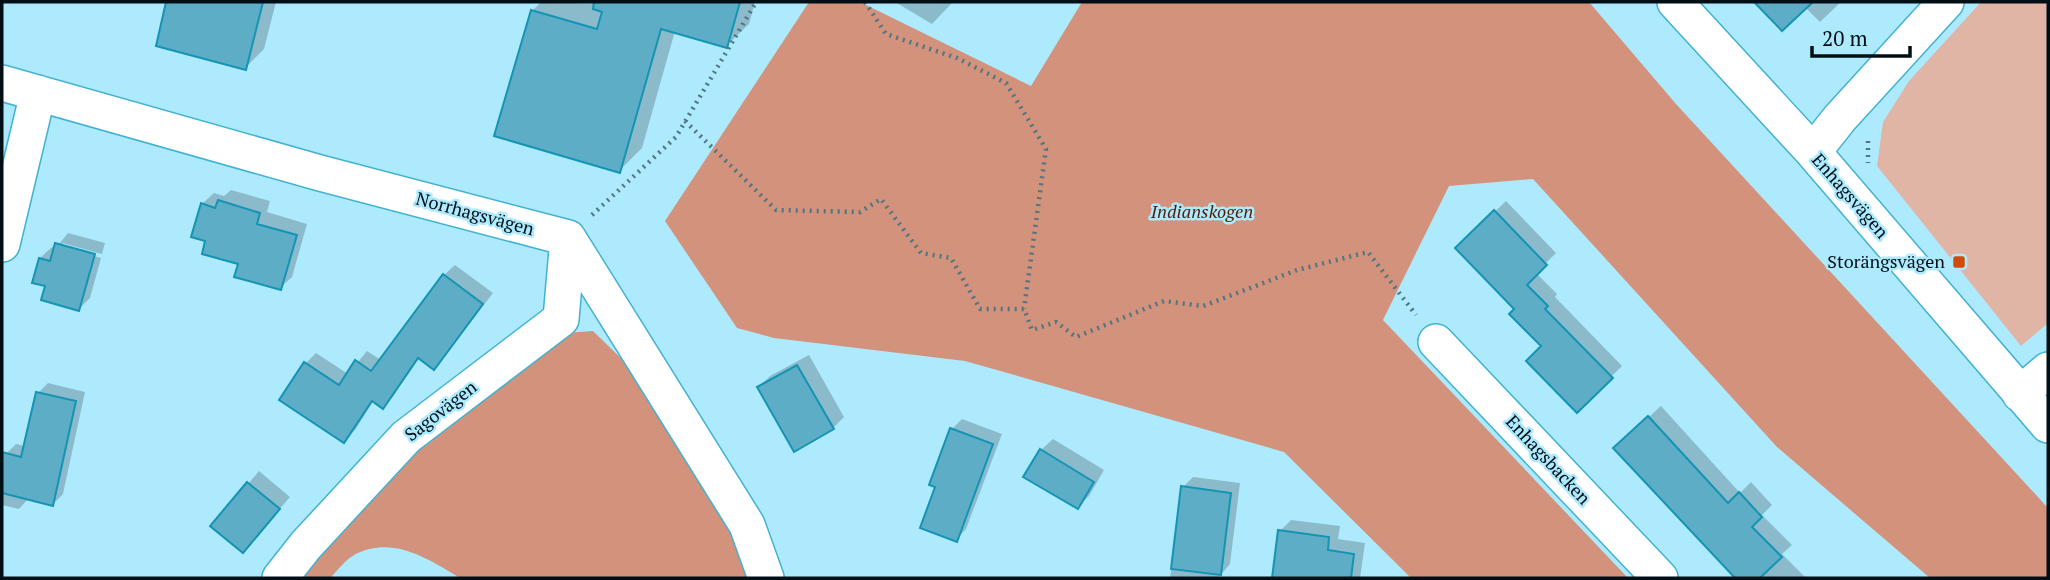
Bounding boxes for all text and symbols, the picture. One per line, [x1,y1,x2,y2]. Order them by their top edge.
scale bar [1812,14,1910,58]
text: 20 m [1822,24,1868,52]
street label: Enhagsvägen [1807,148,1895,243]
street label: Norrhagsvägen [414,186,537,240]
park label: Indianskogen [1150,199,1253,223]
place label: Storängsvägen [1827,249,1945,273]
marker: Storängsvägen [1951,254,1967,270]
street label: Sagovägen [399,374,482,446]
street label: Enhagsbacken [1501,409,1597,509]

